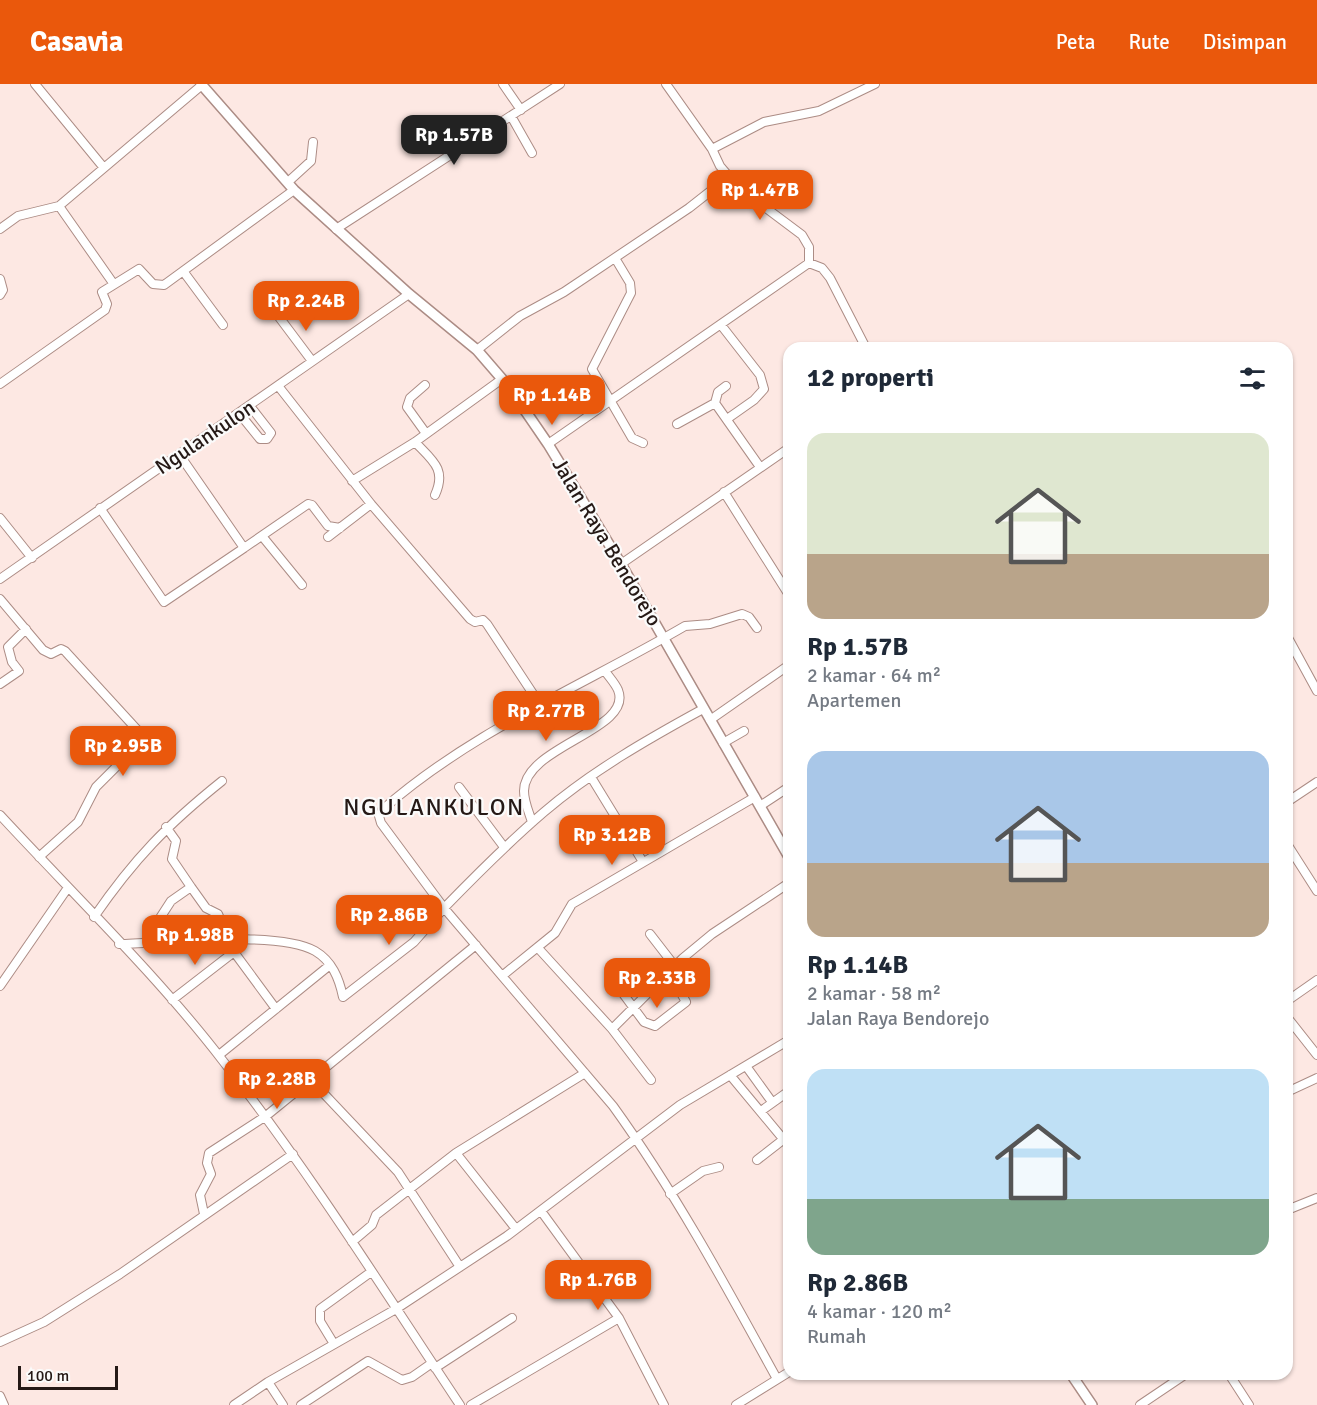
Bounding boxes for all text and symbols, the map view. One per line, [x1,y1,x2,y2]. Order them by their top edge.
text: Casavia [30,25,123,59]
text: Peta [1056,29,1096,55]
text: Rute [1129,29,1170,55]
text: Disimpan [1203,29,1287,55]
pin: Rp 1.57B [392,115,516,166]
text: Rp 1.57B [415,122,493,147]
pin: Rp 1.47B [698,170,822,221]
text: Rp 1.47B [721,177,799,202]
pin: Rp 2.24B [244,281,368,332]
text: Rp 2.24B [267,288,345,313]
text: 12 properti [807,362,934,394]
icon: filters [1236,362,1269,395]
pin: Rp 1.14B [490,375,614,426]
text: Rp 1.14B [513,382,591,407]
street label: Ngulankulon [150,394,260,480]
street label: Jalan Raya Bendorejo [547,453,667,631]
icon: home [984,472,1092,580]
text: Rp 1.57B [807,631,908,663]
text: 2 kamar · 64 m² [807,663,941,688]
text: Apartemen [807,688,901,713]
pin: Rp 2.77B [484,691,608,742]
text: Rp 2.77B [507,698,585,723]
pin: Rp 2.95B [61,726,185,777]
text: Rp 2.95B [84,733,162,758]
icon: home [984,790,1092,898]
district label: NGULANKULON [343,792,525,822]
pin: Rp 3.12B [550,815,674,866]
text: Rp 3.12B [573,822,651,847]
pin: Rp 2.86B [327,895,451,946]
text: Rp 2.86B [350,902,428,927]
pin: Rp 1.98B [133,915,257,966]
text: Rp 1.98B [156,922,234,947]
text: Rp 1.14B [807,949,908,981]
pin: Rp 2.33B [595,958,719,1009]
text: Rp 2.33B [618,965,696,990]
text: 2 kamar · 58 m² [807,981,941,1006]
text: Jalan Raya Bendorejo [807,1006,989,1031]
pin: Rp 2.28B [215,1059,339,1110]
text: Rp 2.28B [238,1066,316,1091]
icon: home [984,1108,1092,1216]
pin: Rp 1.76B [536,1260,660,1311]
text: Rp 1.76B [559,1267,637,1292]
text: Rp 2.86B [807,1267,908,1299]
text: 4 kamar · 120 m² [807,1299,952,1324]
text: Rumah [807,1324,867,1349]
scale bar [18,1363,118,1390]
text: 100 m [27,1366,69,1386]

